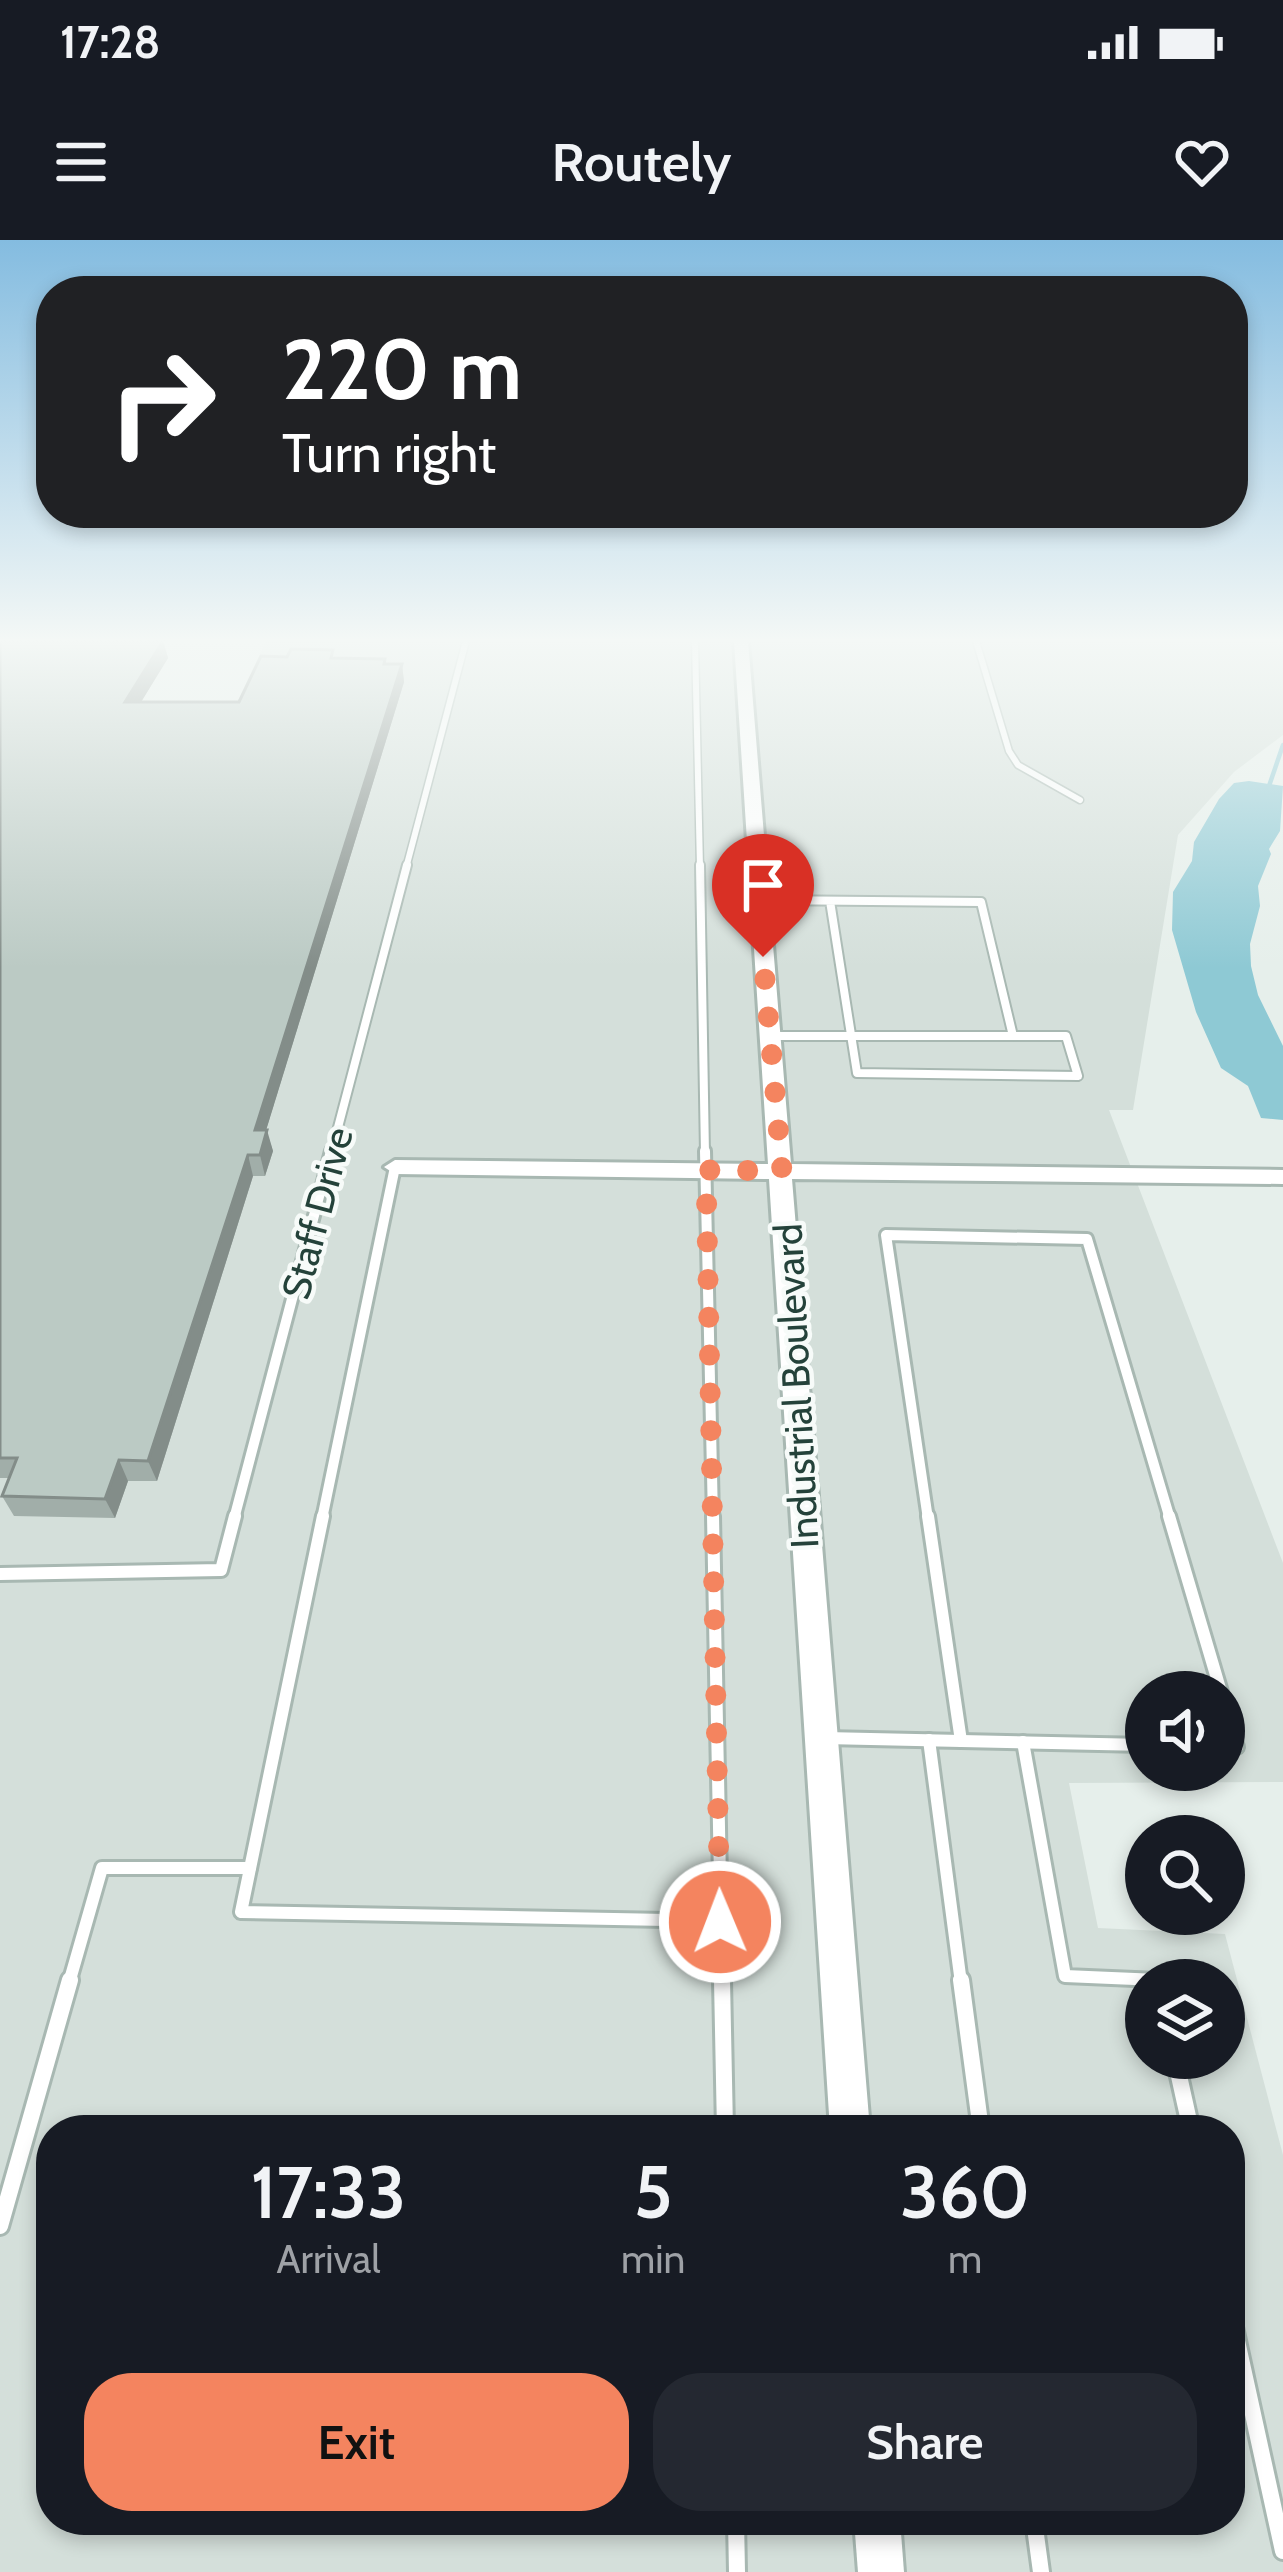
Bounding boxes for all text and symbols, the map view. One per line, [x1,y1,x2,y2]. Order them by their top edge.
text: 17:28 [60,15,161,69]
icon: menu [48,129,114,195]
text: Routely [552,129,731,195]
icon: heart [1169,129,1235,195]
text: 220 m [282,318,522,420]
icon: right [84,324,240,480]
text: Turn right [282,420,496,486]
pin [712,834,814,957]
icon: arrive [730,852,796,918]
street label: Staff Drive [271,1122,363,1304]
street label: Industrial Boulevard [764,1222,828,1550]
map controls [1125,1671,1245,2079]
button: sound [1125,1671,1245,1791]
button: search [1125,1815,1245,1935]
position arrow [657,1859,783,1985]
button: layers [1125,1959,1245,2079]
text: 17:33 [251,2149,406,2236]
text: 5 [634,2149,673,2236]
text: 360 [900,2149,1030,2236]
text: Arrival [277,2235,380,2283]
text: min [621,2235,685,2283]
text: m [948,2235,982,2283]
button: Exit [84,2373,629,2511]
button: Share [653,2373,1197,2511]

